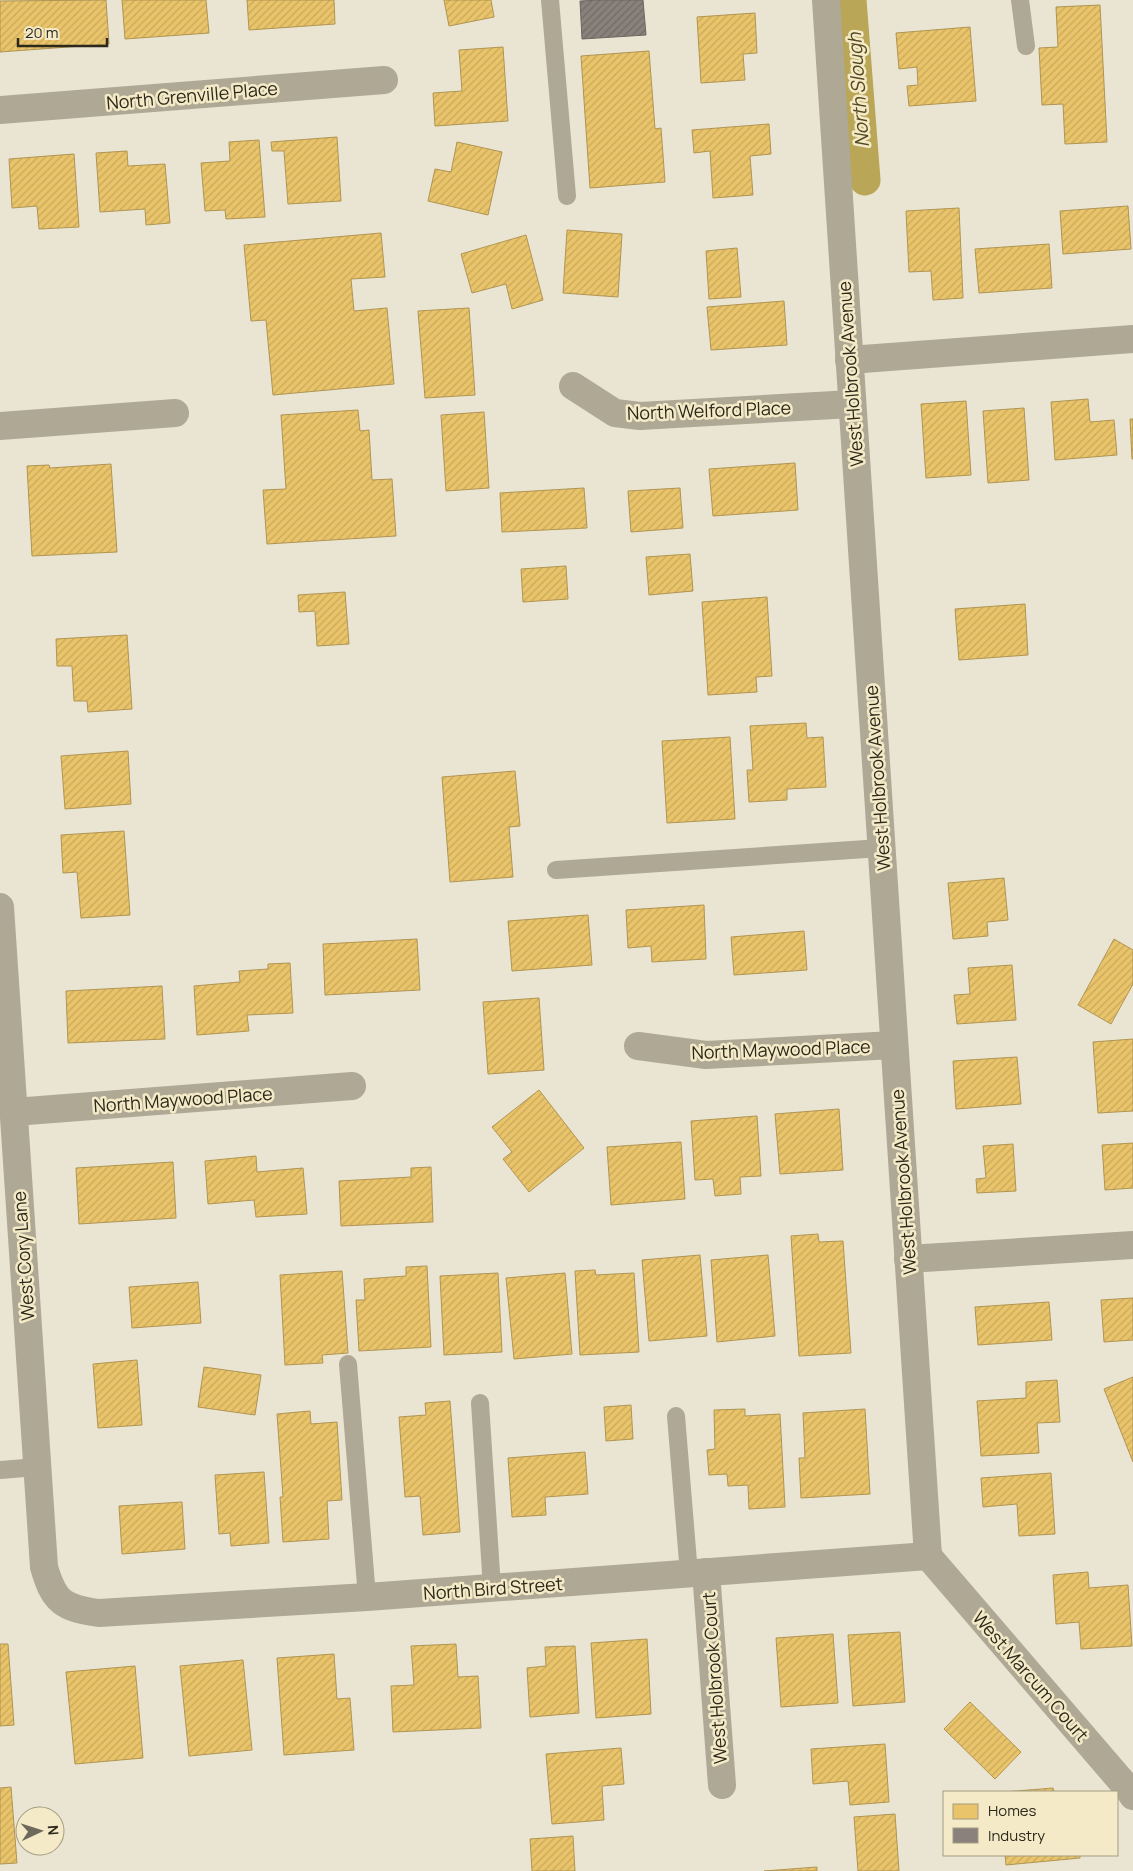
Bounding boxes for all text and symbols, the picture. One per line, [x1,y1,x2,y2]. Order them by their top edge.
scale bar [18,15,106,47]
text: 20 m [25,22,58,43]
water label: North Slough [841,31,875,148]
street label: North Grenville Place [105,76,279,114]
street label: West Holbrook Avenue [832,280,868,468]
street label: North Welford Place [627,395,791,425]
street label: West Holbrook Avenue [859,684,895,872]
street label: North Maywood Place [691,1034,871,1064]
street label: North Maywood Place [93,1081,273,1117]
street label: West Holbrook Avenue [885,1088,921,1276]
street label: West Cory Lane [6,1190,40,1322]
street label: North Bird Street [423,1571,563,1605]
street label: West Holbrook Court [696,1591,732,1765]
street label: West Marcum Court [968,1606,1094,1746]
legend [943,1791,1118,1856]
text: Homes [988,1800,1037,1821]
north arrow [15,1806,65,1856]
text: N [44,1824,63,1836]
text: Industry [988,1825,1045,1846]

